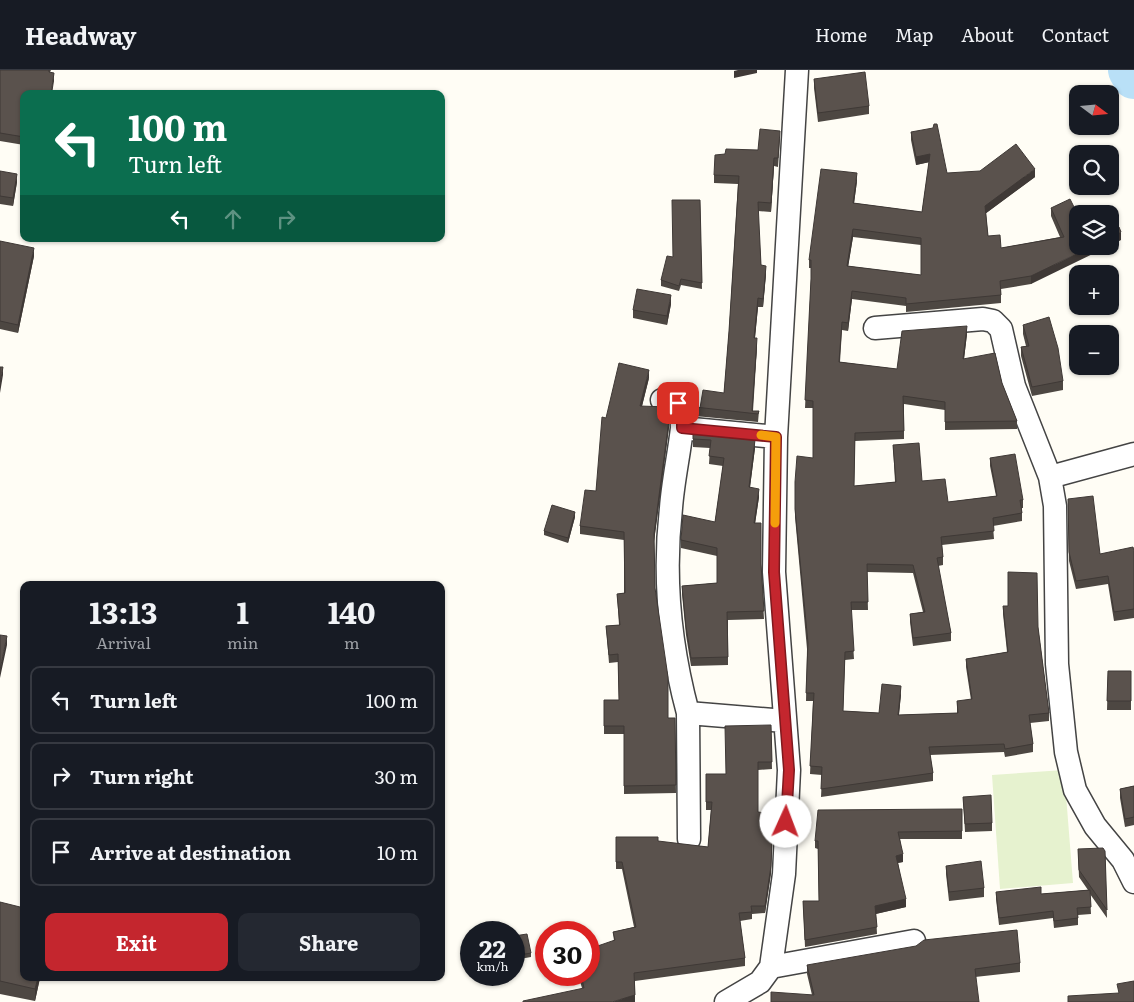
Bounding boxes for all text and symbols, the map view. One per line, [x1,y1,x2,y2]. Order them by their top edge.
text: Headway [25,17,136,52]
text: Home [815,21,867,48]
text: Map [895,21,933,48]
text: About [961,21,1014,48]
text: Contact [1042,21,1109,48]
north arrow [1069,85,1119,135]
map controls [1069,85,1119,375]
text: 100 m [128,100,228,152]
icon: left [45,110,110,175]
button: search [1069,145,1119,195]
text: Turn left [128,147,222,180]
icon: left [166,205,194,233]
icon: ahead [219,205,247,233]
icon: right [272,205,300,233]
button: layers [1069,205,1119,255]
button: + [1069,265,1119,315]
button: − [1069,325,1119,375]
pin [657,382,699,424]
icon: arrive [664,389,692,417]
text: 13:13 [89,589,158,633]
text: 1 [236,589,249,633]
text: 140 [328,589,376,633]
text: Arrival [96,630,151,654]
text: min [227,630,258,654]
text: m [344,630,359,654]
icon: left [47,686,75,714]
text: Turn left [90,686,177,714]
text: 100 m [366,686,418,714]
icon: right [47,762,75,790]
text: Turn right [90,762,194,790]
text: 30 m [374,762,418,790]
position arrow [759,795,811,847]
icon: arrive [47,838,75,866]
text: Arrive at destination [90,838,291,866]
text: 10 m [377,838,418,866]
button: Exit [45,913,228,971]
button: Share [238,913,420,971]
speed limit sign: 30 [535,921,600,986]
text: 22 [479,929,506,966]
text: km/h [477,957,508,975]

